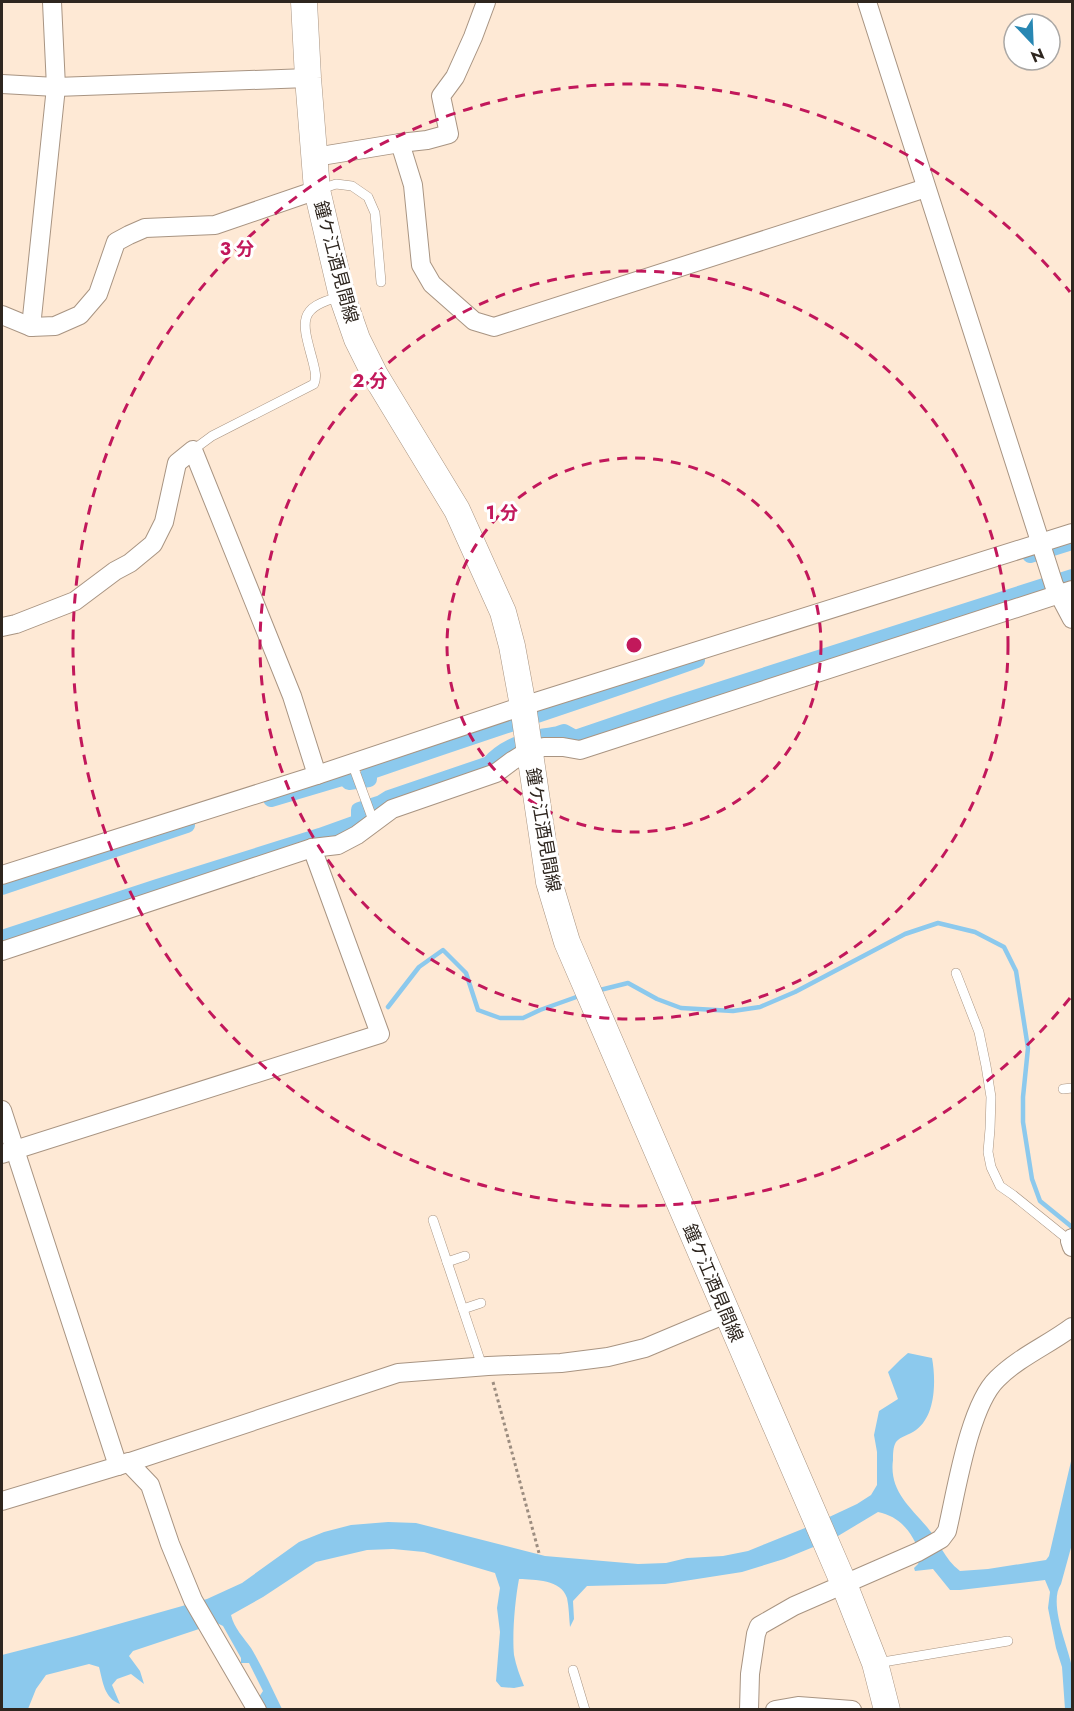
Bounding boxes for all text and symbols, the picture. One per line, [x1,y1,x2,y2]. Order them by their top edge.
north arrow [1002,12,1062,72]
text: N [1027,42,1048,68]
street label: 鐘ケ江酒見間線 [307,198,365,326]
text: 3 分 [220,236,254,262]
text: 2 分 [352,368,388,394]
text: 1 分 [486,500,518,526]
centre of rings [624,635,644,655]
street label: 鐘ケ江酒見間線 [519,766,567,894]
street label: 鐘ケ江酒見間線 [676,1220,750,1346]

